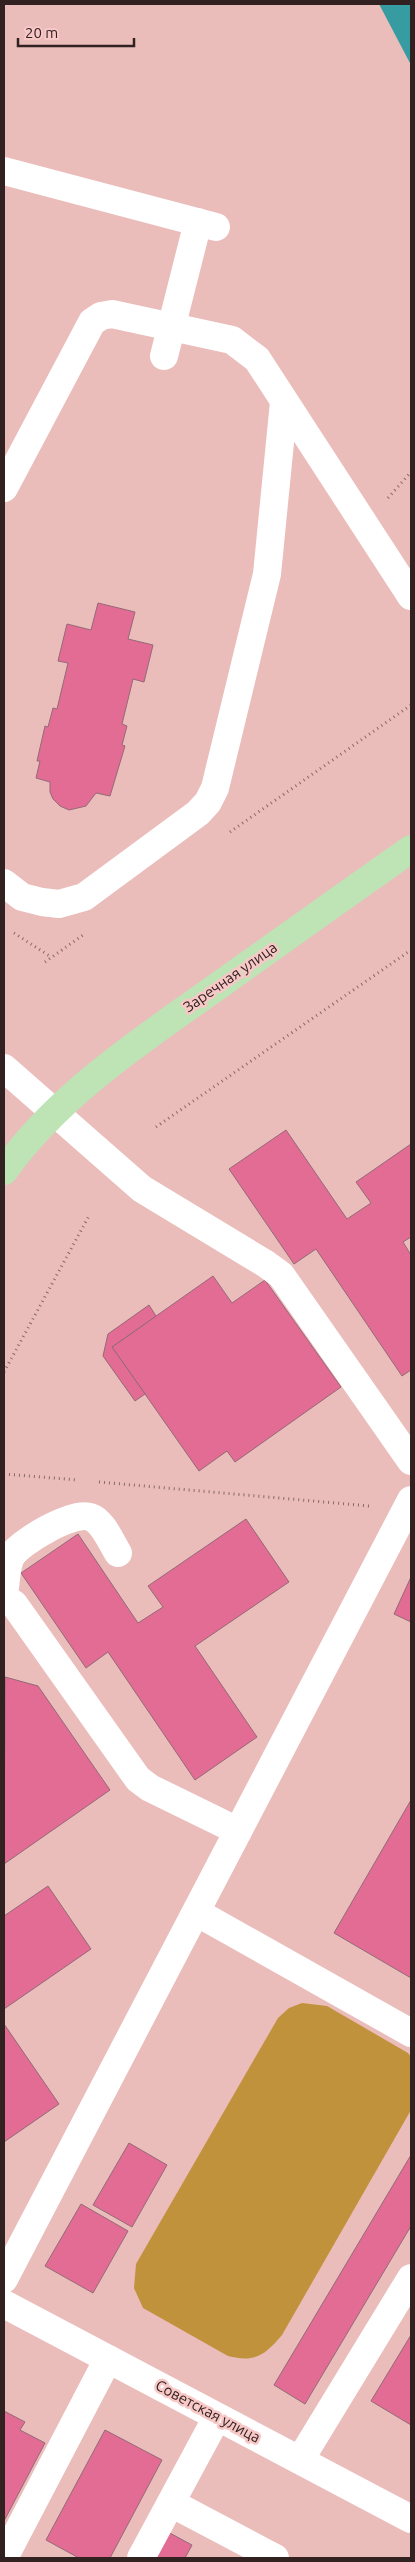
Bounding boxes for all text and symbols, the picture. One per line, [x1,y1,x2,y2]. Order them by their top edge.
scale bar [18,15,134,47]
text: 20 m [25,24,58,41]
street label: Заречная улица [180,938,280,1016]
street label: Советская улица [153,2376,263,2446]

